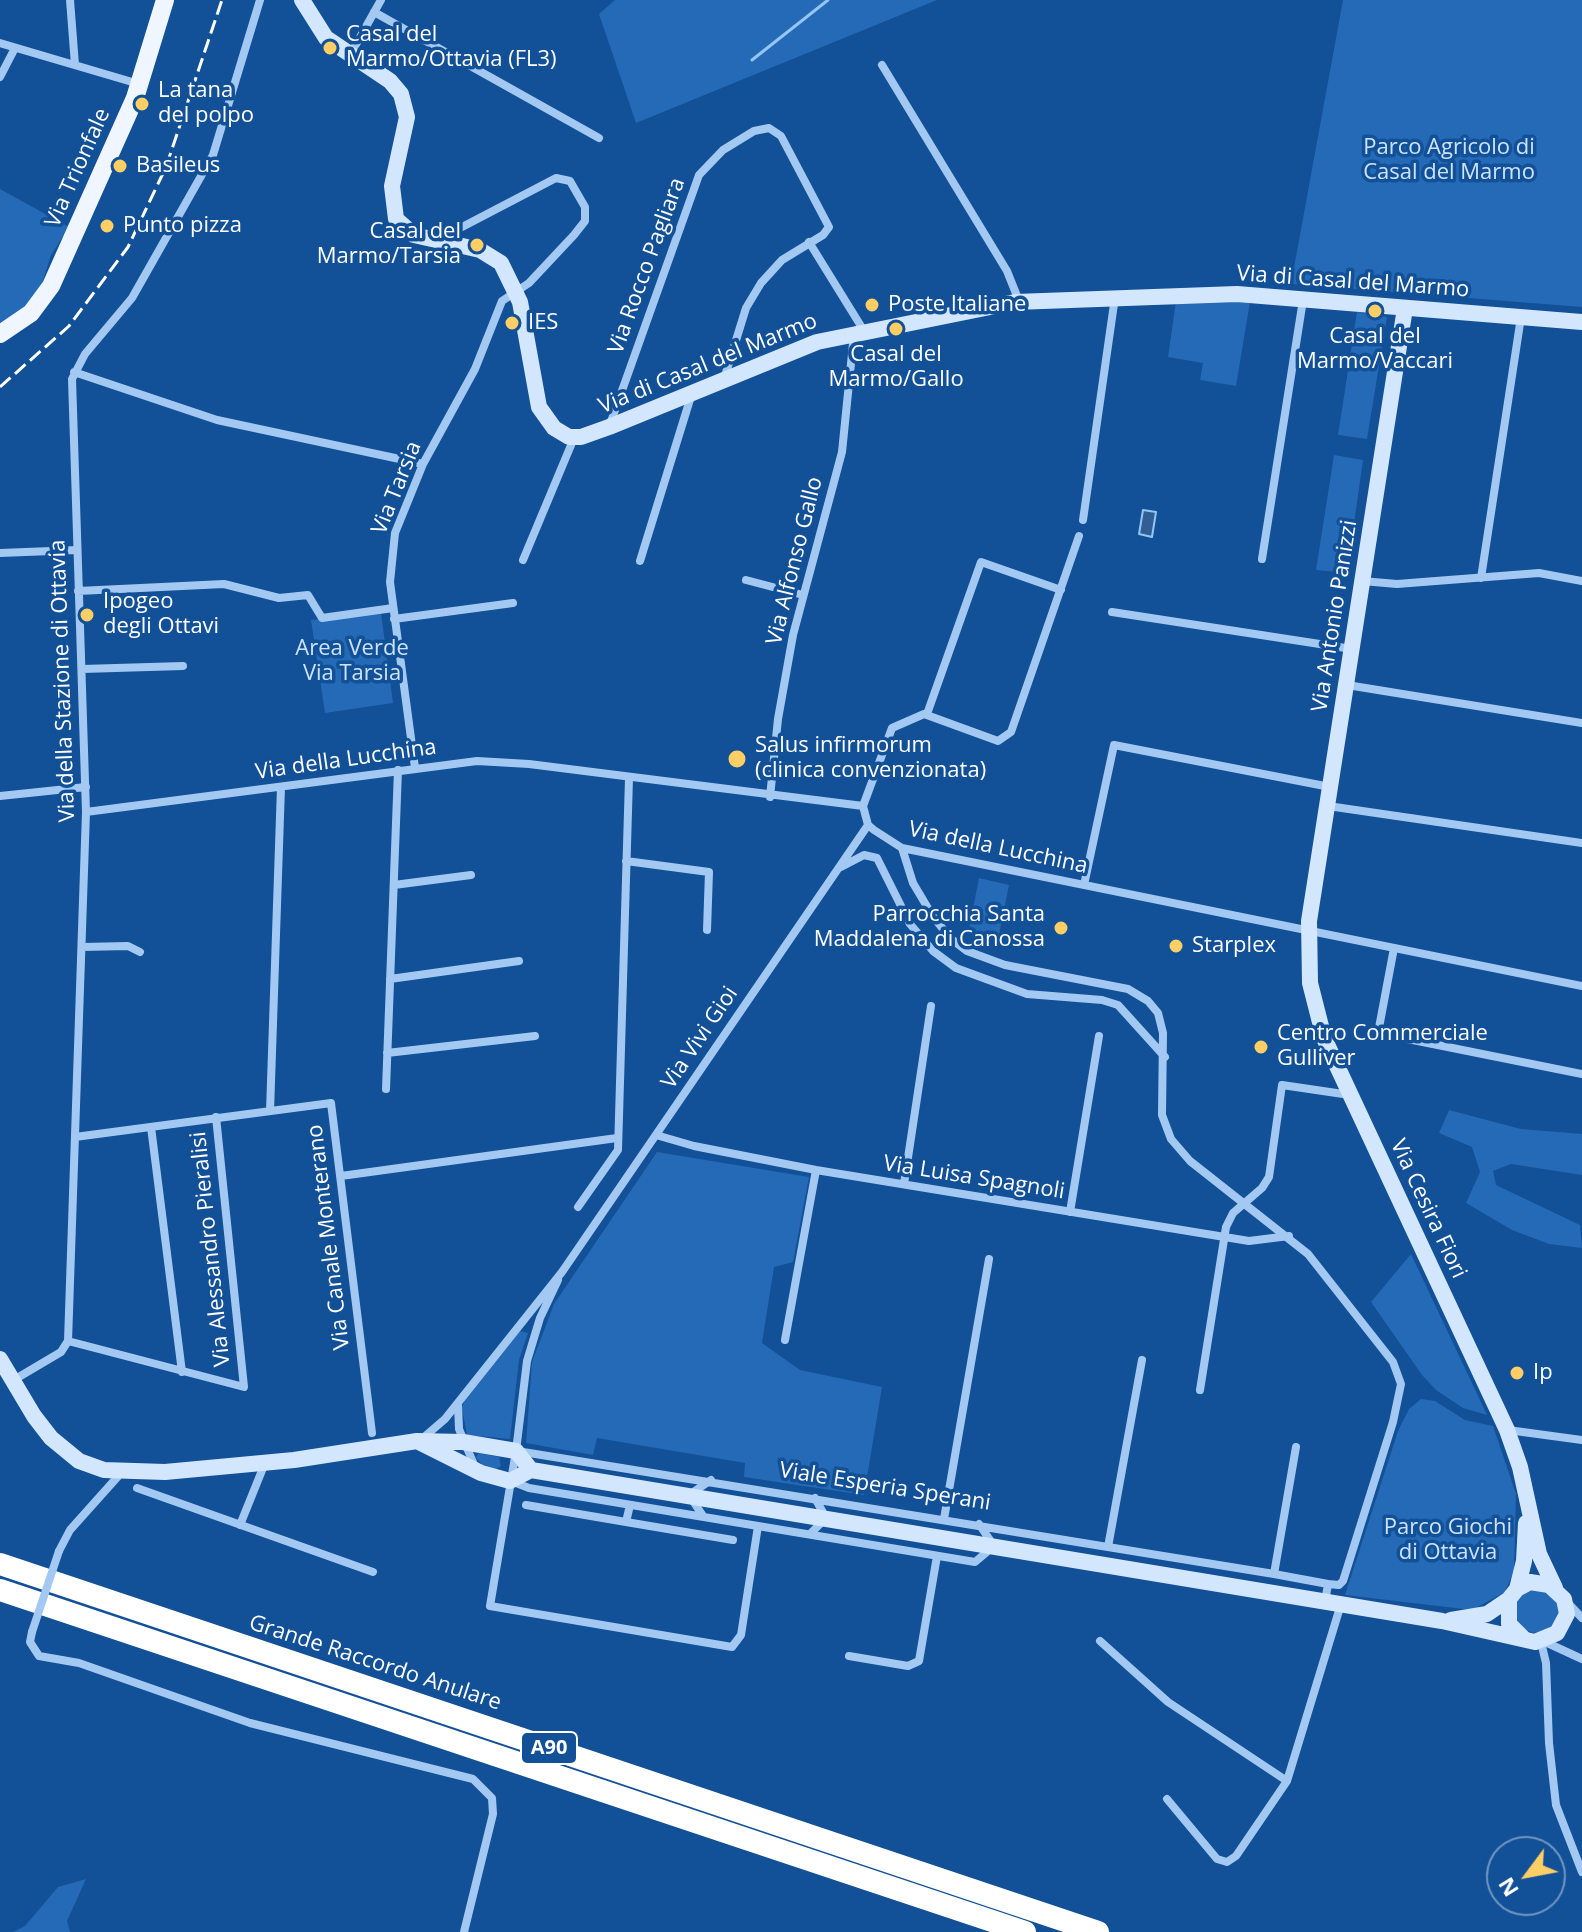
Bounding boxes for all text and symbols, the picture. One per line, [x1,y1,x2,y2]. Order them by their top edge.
place label: Casal del Marmo/Ottavia (FL3) [346,22,557,74]
marker: Casal del Marmo/Ottavia (FL3) [321,39,339,57]
place label: La tana del polpo [158,78,254,130]
marker: La tana del polpo [133,95,151,113]
street label: Via Trionfale [40,104,116,232]
park label: Parco Agricolo di Casal del Marmo [1363,135,1535,186]
place label: Basileus [136,153,220,179]
marker: Basileus [111,157,129,175]
street label: Via Rocco Pagliara [603,174,691,358]
place label: Punto pizza [123,213,242,239]
marker: Punto pizza [98,217,116,235]
place label: Casal del Marmo/Tarsia [317,219,461,270]
marker: Casal del Marmo/Tarsia [468,236,486,254]
street label: Via di Casal del Marmo [1236,261,1470,303]
place label: Poste Italiane [888,292,1026,318]
marker: Poste Italiane [863,296,881,314]
marker: Casal del Marmo/Vaccari [1366,302,1384,320]
street label: Via di Casal del Marmo [595,308,821,420]
place label: IES [528,310,558,336]
marker: IES [503,314,521,332]
marker: Casal del Marmo/Gallo [887,320,905,338]
place label: Casal del Marmo/Vaccari [1297,324,1453,376]
place label: Casal del Marmo/Gallo [828,342,964,394]
street label: Via Tarsia [366,438,428,538]
street label: Via Alfonso Gallo [761,474,829,648]
street label: Via Antonio Panizzi [1307,518,1363,714]
street label: Via della Stazione di Ottavia [45,539,81,823]
place label: Ipogeo degli Ottavi [103,589,219,640]
marker: Ipogeo degli Ottavi [78,606,96,624]
park label: Area Verde Via Tarsia [295,636,409,688]
place label: Salus infirmorum (clinica convenzionata) [755,733,986,784]
street label: Via della Lucchina [254,734,438,786]
marker: Salus infirmorum (clinica convenzionata) [726,748,748,770]
street label: Via della Lucchina [906,816,1090,880]
place label: Parrocchia Santa Maddalena di Canossa [814,902,1045,954]
marker: Parrocchia Santa Maddalena di Canossa [1052,919,1070,937]
place label: Starplex [1192,933,1276,959]
marker: Starplex [1167,937,1185,955]
street label: Via Vivi Gioi [656,982,744,1094]
place label: Centro Commerciale Gulliver [1277,1021,1488,1072]
marker: Centro Commerciale Gulliver [1252,1038,1270,1056]
street label: Via Canale Monterano [302,1123,356,1351]
street label: Via Alessandro Pieralisi [186,1130,236,1368]
street label: Via Cesira Fiori [1384,1135,1472,1283]
street label: Via Luisa Spagnoli [882,1151,1066,1205]
place label: Ip [1533,1360,1553,1386]
marker: Ip [1508,1364,1526,1382]
street label: Viale Esperia Sperani [777,1457,993,1517]
park label: Parco Giochi di Ottavia [1384,1515,1512,1566]
street label: Grande Raccordo Anulare [245,1610,505,1716]
road number: A90 [521,1732,577,1764]
north arrow [1486,1836,1566,1916]
text: N [1490,1872,1525,1903]

